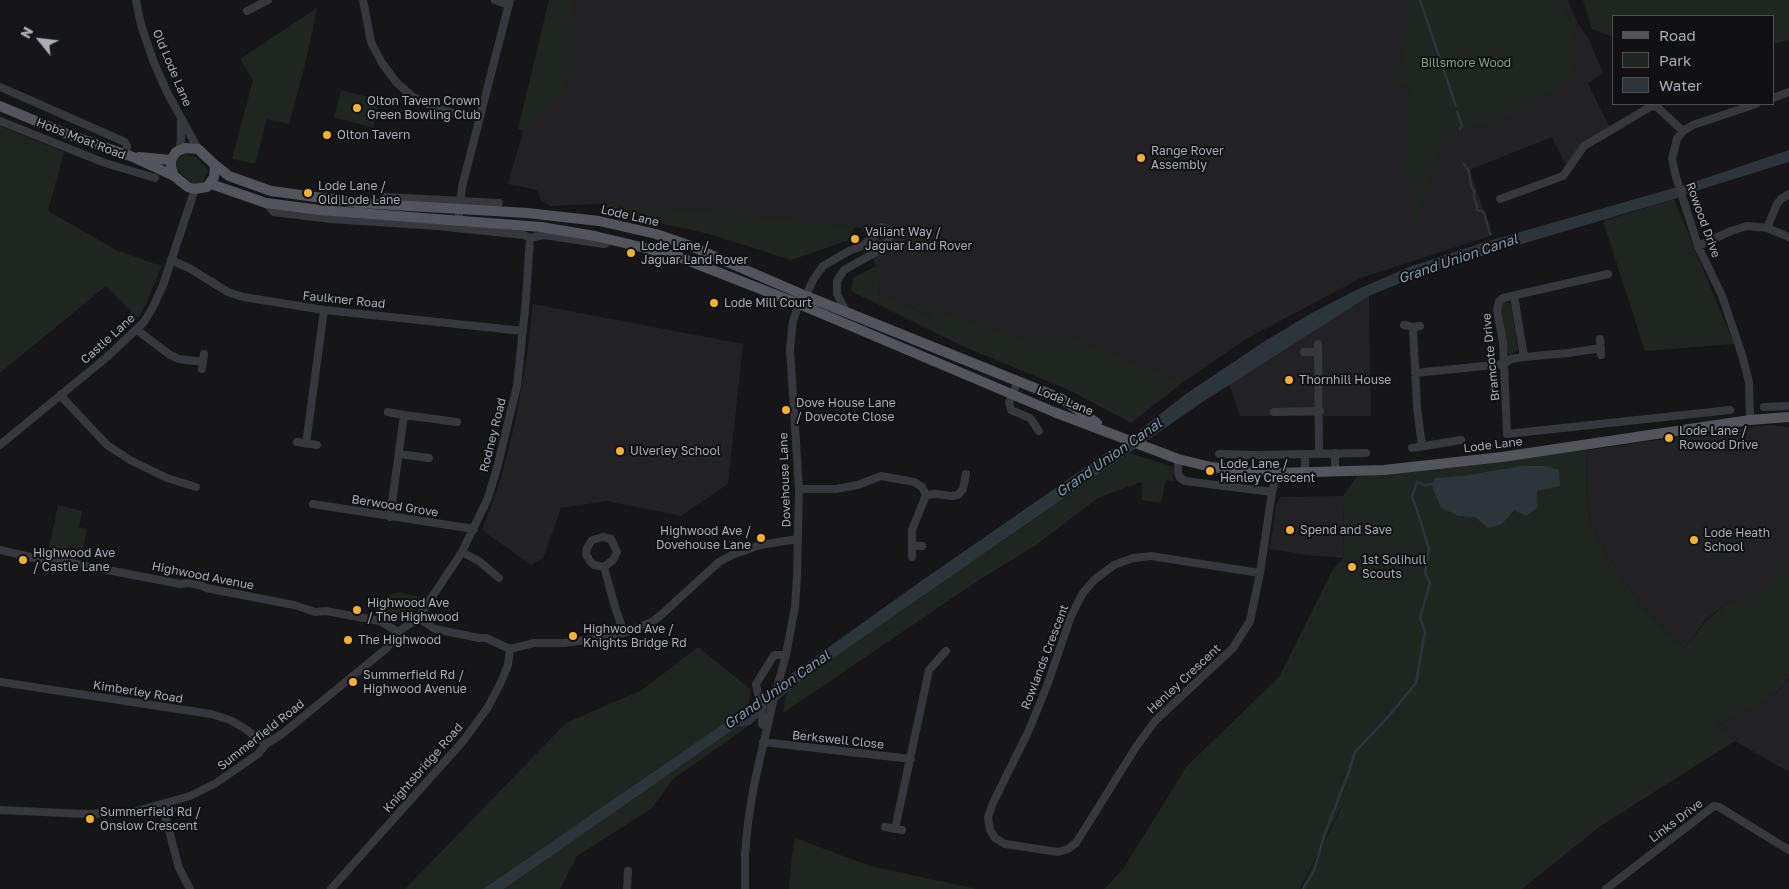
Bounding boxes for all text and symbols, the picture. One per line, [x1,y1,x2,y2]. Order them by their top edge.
north arrow [15,15,65,65]
legend [1612,15,1774,105]
text: N [16,24,36,41]
text: Road [1659,26,1696,44]
street label: Old Lode Lane [149,27,195,109]
text: Park [1659,51,1691,69]
park label: Billsmore Wood [1421,56,1511,70]
text: Water [1659,76,1702,94]
place label: Olton Tavern Crown Green Bowling Club [367,94,481,122]
marker: Olton Tavern Crown Green Bowling Club [351,102,363,114]
street label: Hobs Moat Road [34,115,128,163]
place label: Olton Tavern [337,128,410,142]
marker: Olton Tavern [321,129,333,141]
place label: Range Rover Assembly [1151,144,1224,172]
marker: Range Rover Assembly [1135,152,1147,164]
place label: Lode Lane / Old Lode Lane [318,179,400,207]
street label: Rowood Drive [1683,180,1723,260]
marker: Lode Lane / Old Lode Lane [302,187,314,199]
street label: Lode Lane [599,202,661,230]
place label: Valiant Way / Jaguar Land Rover [865,225,972,253]
water label: Grand Union Canal [1396,231,1520,287]
marker: Valiant Way / Jaguar Land Rover [849,233,861,245]
place label: Lode Lane / Jaguar Land Rover [641,239,748,267]
marker: Lode Lane / Jaguar Land Rover [625,247,637,259]
street label: Faulkner Road [302,289,386,311]
place label: Lode Mill Court [724,296,812,310]
marker: Lode Mill Court [708,297,720,309]
street label: Castle Lane [78,311,138,367]
street label: Bramcote Drive [1479,312,1503,402]
place label: Thornhill House [1299,373,1391,387]
marker: Thornhill House [1283,374,1295,386]
street label: Lode Lane [1035,383,1095,419]
street label: Rodney Road [477,396,509,474]
place label: Dove House Lane / Dovecote Close [796,396,896,424]
marker: Dove House Lane / Dovecote Close [780,404,792,416]
water label: Grand Union Canal [1053,415,1165,501]
place label: Lode Lane / Rowood Drive [1679,424,1758,452]
street label: Dovehouse Lane [776,432,794,528]
marker: Lode Lane / Rowood Drive [1663,432,1675,444]
street label: Lode Lane [1463,434,1523,456]
place label: Ulverley School [630,444,720,458]
marker: Ulverley School [614,445,626,457]
place label: Lode Lane / Henley Crescent [1220,457,1315,485]
marker: Lode Lane / Henley Crescent [1204,465,1216,477]
street label: Berwood Grove [351,492,439,520]
place label: Spend and Save [1300,523,1392,537]
place label: Highwood Ave / Dovehouse Lane [656,524,751,552]
marker: Spend and Save [1284,524,1296,536]
place label: Lode Heath School [1704,526,1770,554]
marker: Highwood Ave / Dovehouse Lane [755,532,767,544]
marker: Lode Heath School [1688,534,1700,546]
place label: Highwood Ave / Castle Lane [33,546,115,574]
place label: 1st Solihull Scouts [1362,553,1426,581]
marker: Highwood Ave / Castle Lane [17,554,29,566]
street label: Highwood Avenue [151,559,255,593]
marker: 1st Solihull Scouts [1346,561,1358,573]
place label: Highwood Ave / The Highwood [367,596,459,624]
street label: Rowlands Crescent [1018,603,1072,711]
marker: Highwood Ave / The Highwood [351,604,363,616]
place label: Highwood Ave / Knights Bridge Rd [583,622,687,650]
marker: Highwood Ave / Knights Bridge Rd [567,630,579,642]
place label: The Highwood [358,633,441,647]
marker: The Highwood [342,634,354,646]
street label: Henley Crescent [1144,641,1224,717]
water label: Grand Union Canal [721,647,833,733]
place label: Summerfield Rd / Highwood Avenue [363,668,467,696]
marker: Summerfield Rd / Highwood Avenue [347,676,359,688]
street label: Kimberley Road [92,678,184,706]
street label: Summerfield Road [215,697,307,773]
street label: Knightsbridge Road [380,720,466,816]
street label: Berkswell Close [791,728,885,752]
street label: Links Drive [1646,796,1706,846]
place label: Summerfield Rd / Onslow Crescent [100,805,201,833]
marker: Summerfield Rd / Onslow Crescent [84,813,96,825]

